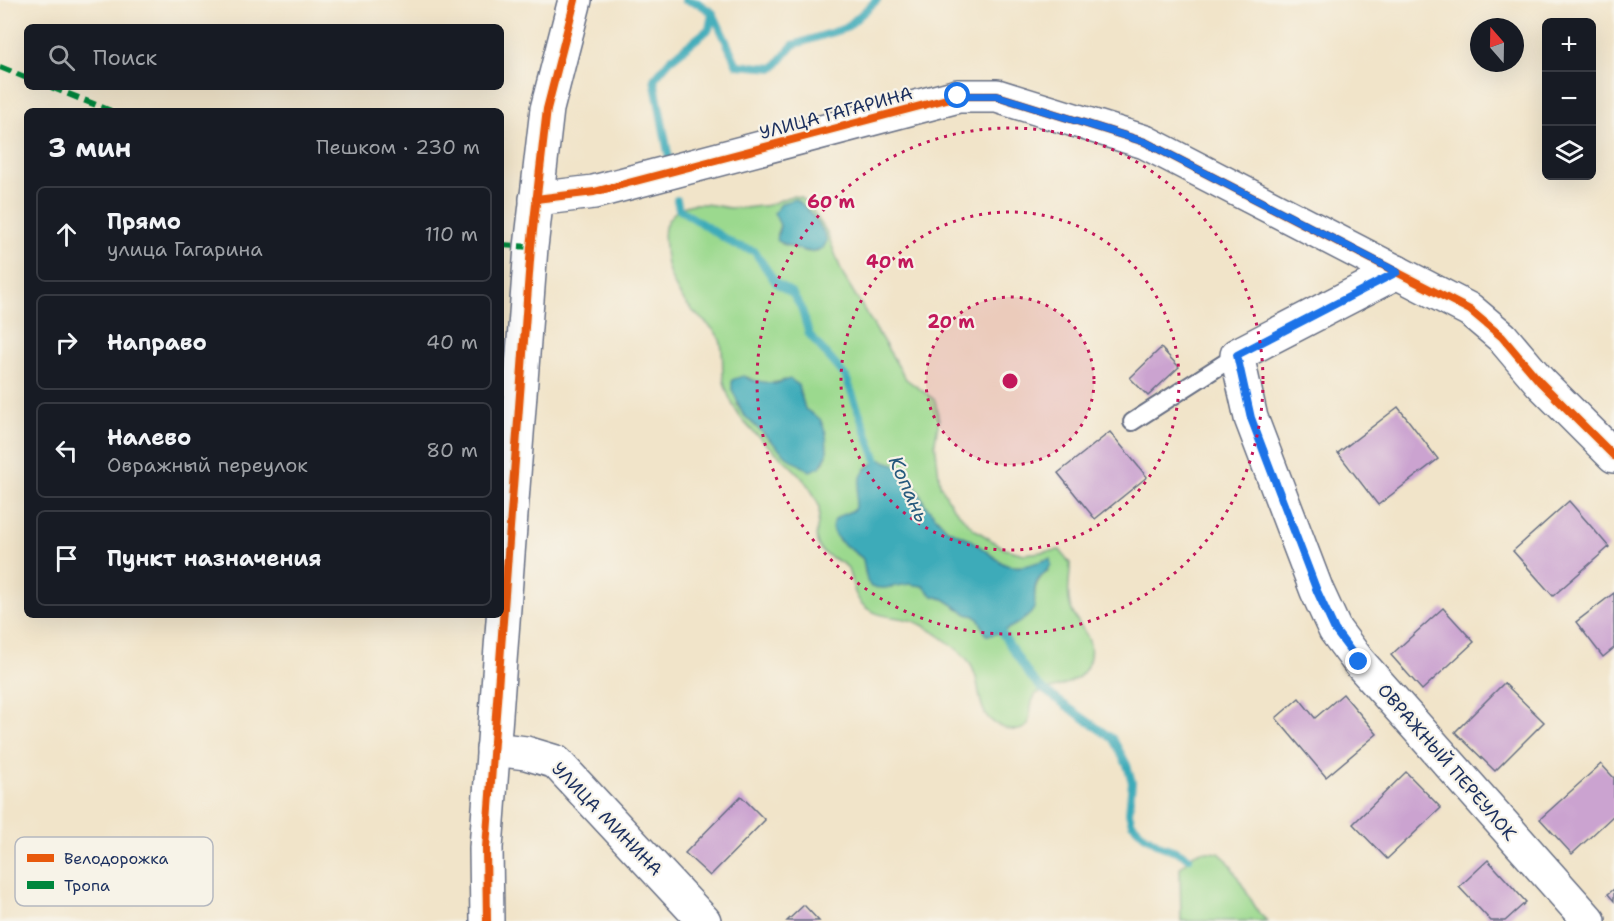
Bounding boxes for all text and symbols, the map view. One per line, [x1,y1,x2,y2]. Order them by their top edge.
north arrow [1470,18,1524,72]
map controls [1542,18,1596,180]
button: + [1542,18,1596,72]
search box [24,24,504,90]
icon: search [45,41,78,74]
text: Поиск [93,43,157,72]
button: − [1542,72,1596,126]
street label: УЛИЦА ГАГАРИНА [757,81,915,145]
route start [944,82,970,108]
button: layers [1542,126,1596,180]
text: 3 мин [48,130,131,165]
text: Пешком · 230 m [316,134,480,160]
text: 60 m [807,190,855,214]
text: Прямо [107,207,181,236]
icon: ahead [50,218,83,251]
text: 110 m [424,221,478,247]
text: улица Гагарина [107,236,263,262]
text: 40 m [866,250,914,274]
text: 20 m [927,310,975,334]
icon: right [50,326,83,359]
text: Направо [107,328,207,357]
text: 40 m [426,329,478,355]
centre of rings [1000,371,1020,391]
text: Налево [107,423,191,452]
icon: left [50,434,83,467]
text: 80 m [426,437,478,463]
text: Овражный переулок [107,452,308,478]
water label: Копань [883,452,935,526]
icon: arrive [50,542,83,575]
text: Пункт назначения [107,544,321,573]
route end [1345,648,1371,674]
street label: ОВРАЖНЫЙ ПЕРЕУЛОК [1372,678,1522,846]
street label: УЛИЦА МИНИНА [547,757,667,881]
legend [15,837,213,906]
text: Велодорожка [64,848,169,869]
text: Тропа [64,875,110,896]

